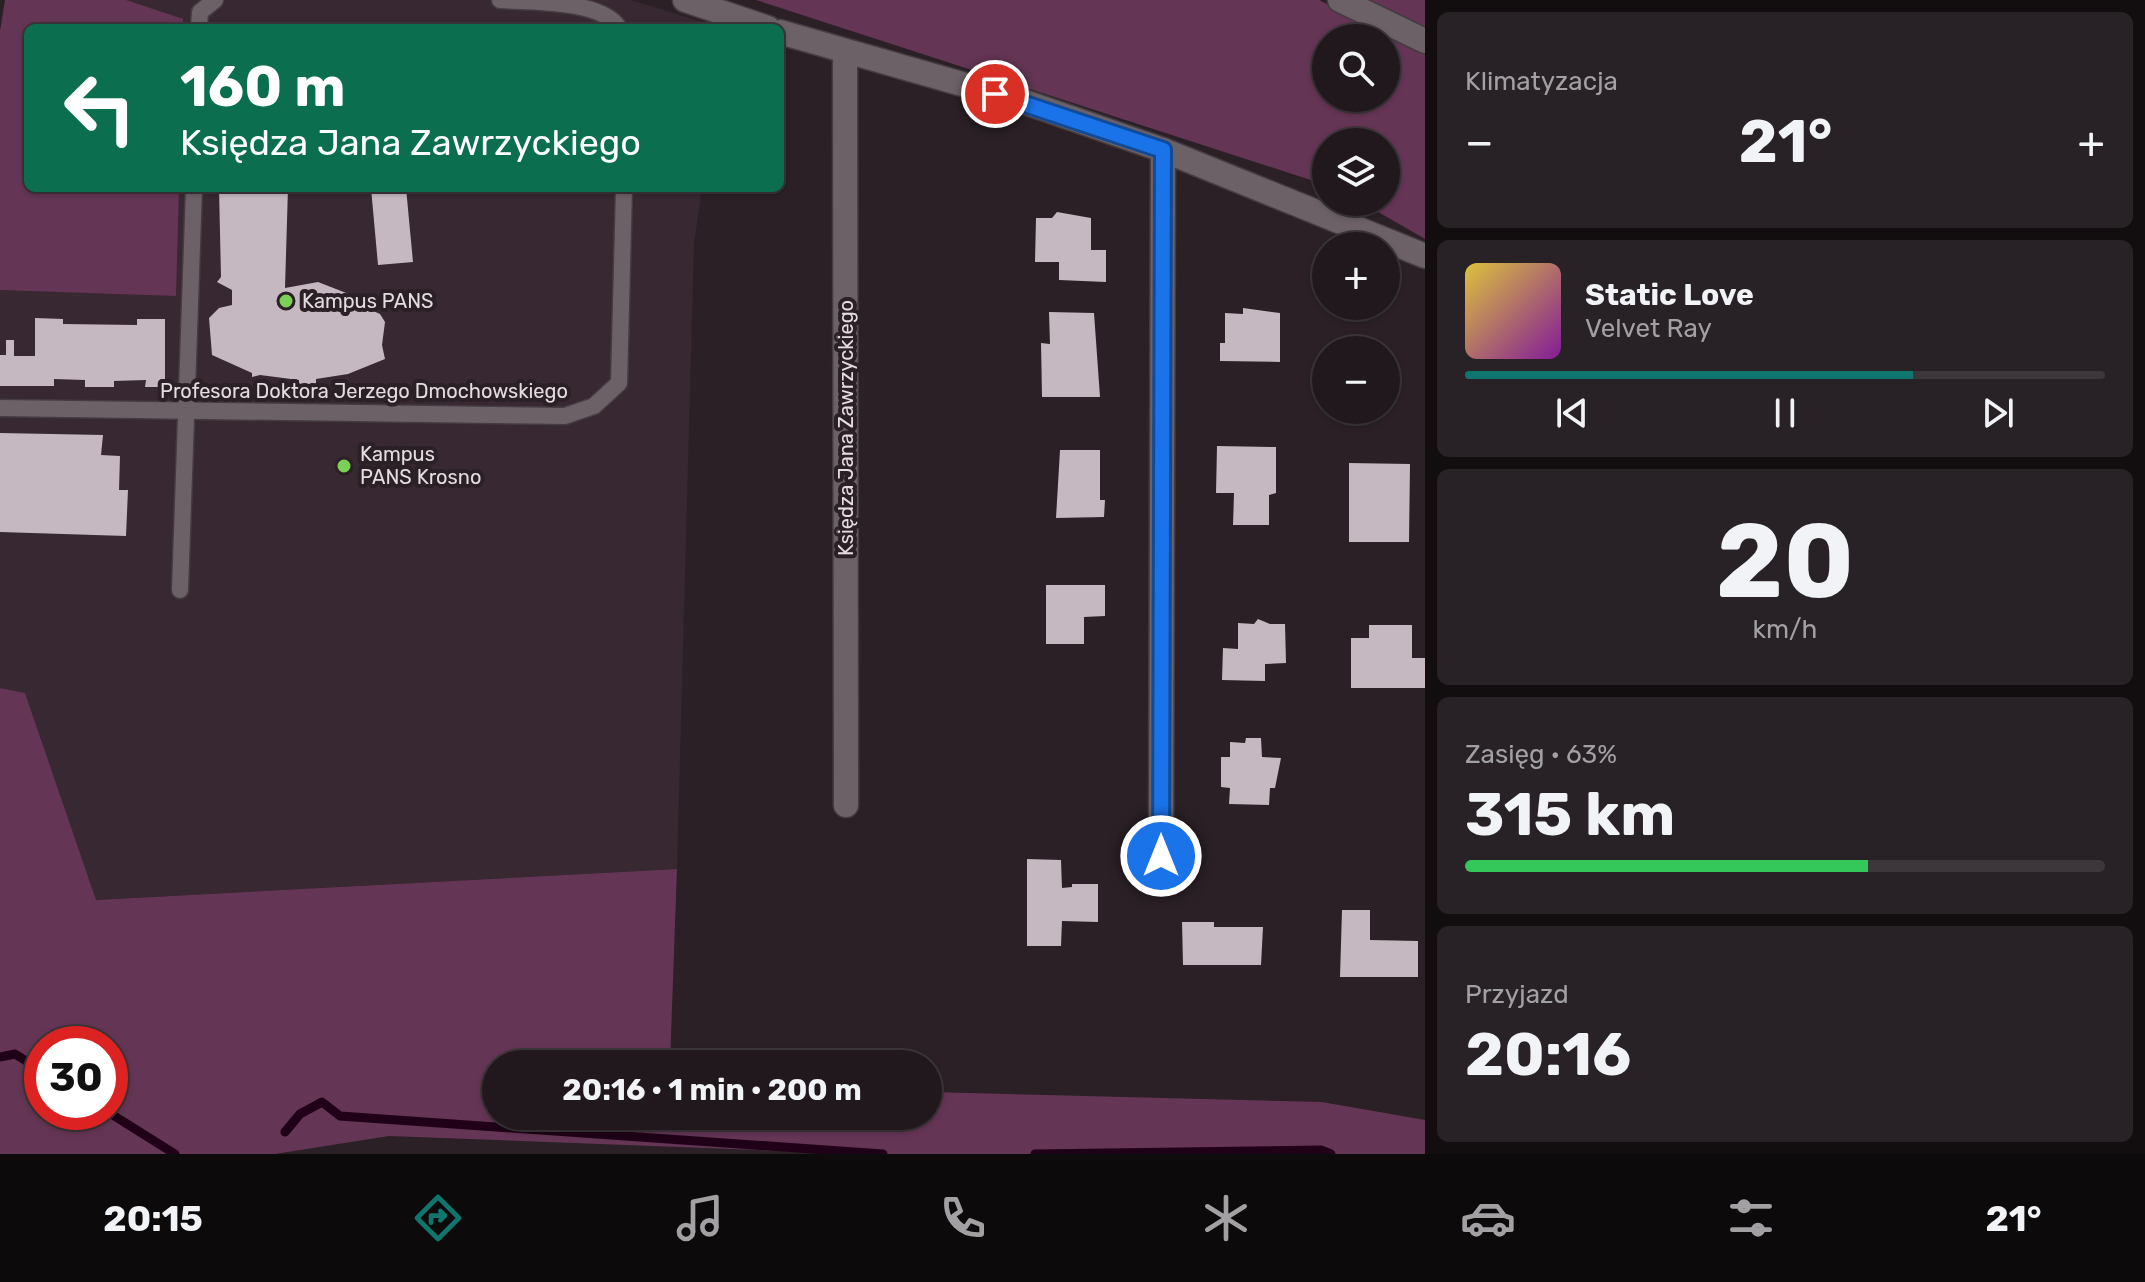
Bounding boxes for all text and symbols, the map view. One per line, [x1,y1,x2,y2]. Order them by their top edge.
map controls [1312,24,1400,424]
button: search [1312,24,1400,112]
text: 160 m [180,54,346,120]
icon: left [48,56,152,160]
pin [961,60,1029,128]
text: Klimatyzacja [1465,66,1618,97]
icon: arrive [973,72,1017,116]
text: 21° [1739,106,1832,177]
text: − [1465,116,1494,168]
text: + [2078,116,2105,168]
text: Księdza Jana Zawrzyckiego [180,121,641,164]
button: layers [1312,128,1400,216]
button: + [1312,232,1400,320]
text: Static Love [1585,277,1754,313]
place label: Kampus PANS [302,289,434,313]
marker: Kampus PANS [277,292,295,310]
street label: Księdza Jana Zawrzyckiego [834,300,858,556]
text: Velvet Ray [1585,313,1712,344]
button: − [1312,336,1400,424]
street label: Profesora Doktora Jerzego Dmochowskiego [160,379,568,403]
icon: previous [1550,391,1594,435]
icon: pause [1763,391,1807,435]
icon: next [1976,391,2020,435]
place label: Kampus PANS Krosno [360,442,481,489]
marker: Kampus PANS Krosno [335,457,353,475]
text: 20 [1716,500,1854,623]
text: km/h [1753,614,1817,645]
text: Zasięg · 63% [1465,739,1617,770]
text: 315 km [1465,779,1675,850]
position arrow [1119,814,1203,898]
text: Przyjazd [1465,979,1569,1010]
text: 20:16 [1465,1019,1631,1090]
speed limit sign: 30 [24,1026,128,1130]
text: 20:16 · 1 min · 200 m [562,1072,862,1108]
icon: directions [410,1190,466,1246]
icon: music [672,1190,728,1246]
icon: phone [935,1190,991,1246]
icon: climate [1198,1190,1254,1246]
icon: car [1460,1190,1516,1246]
icon: filters [1723,1190,1779,1246]
text: 20:15 [103,1197,203,1240]
text: 21° [1985,1197,2042,1240]

